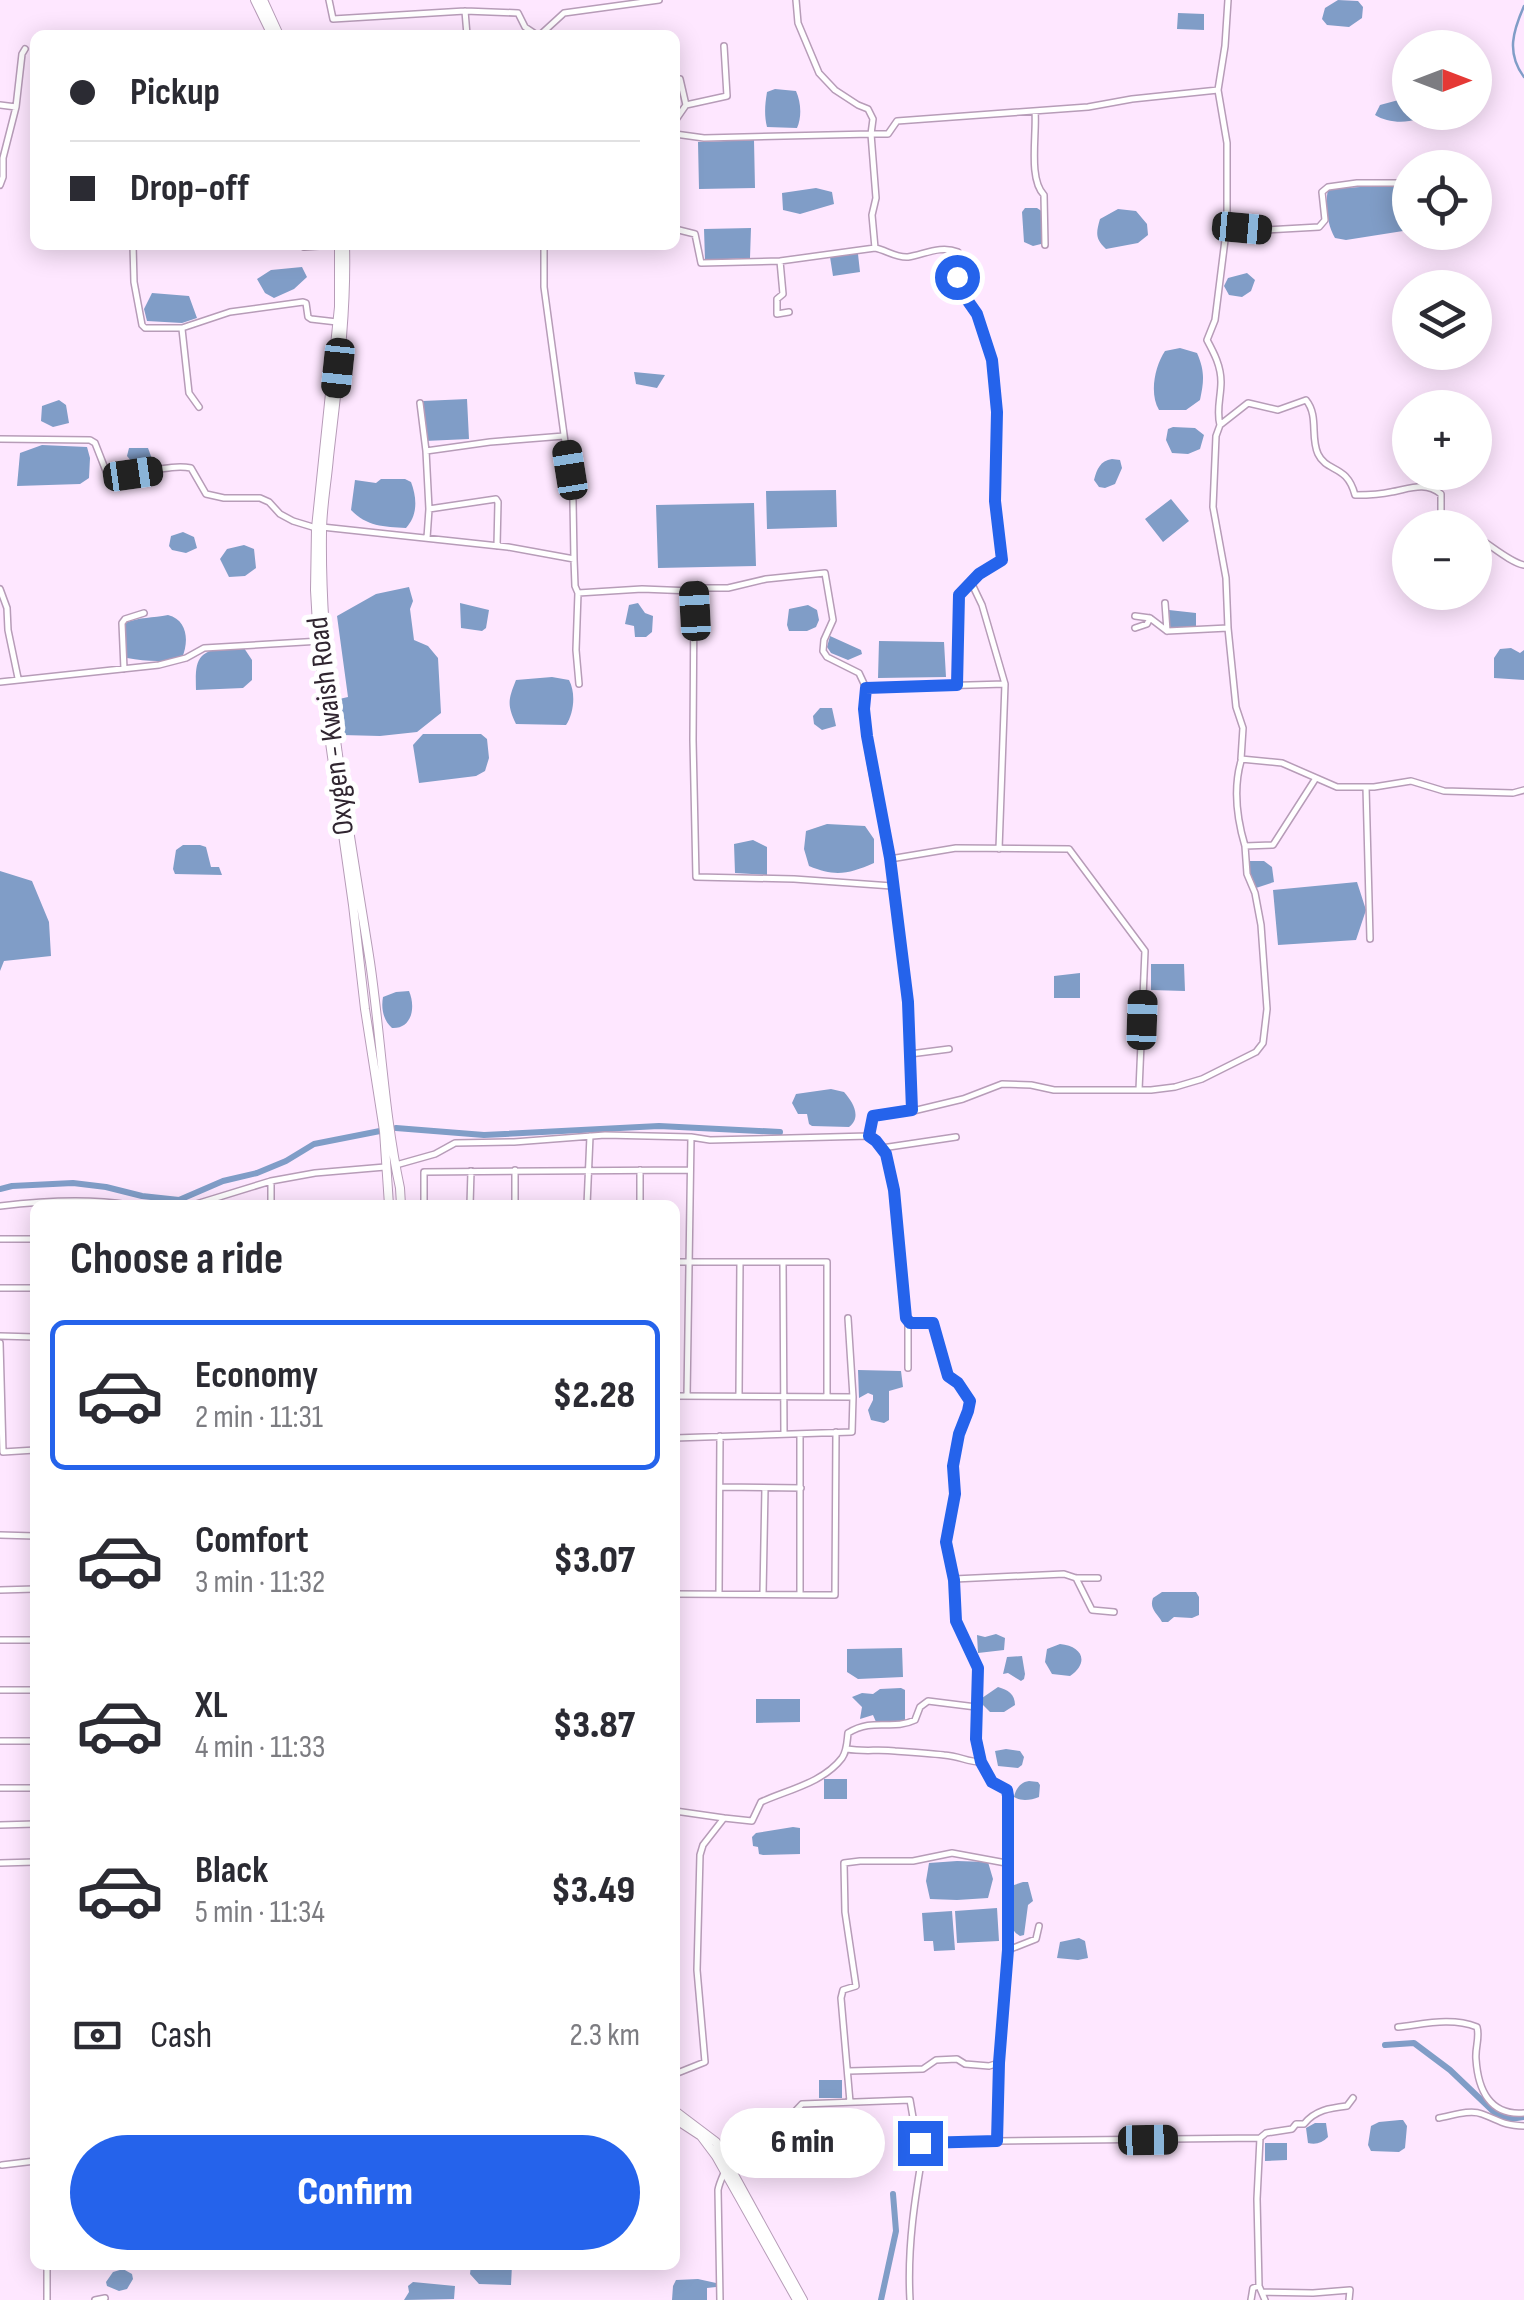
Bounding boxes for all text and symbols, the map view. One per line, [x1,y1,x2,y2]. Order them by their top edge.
north arrow [1392,30,1492,130]
map controls [1392,30,1492,610]
text: Pickup [130,70,220,115]
button: locate [1392,150,1492,250]
text: Drop-off [130,166,249,211]
car [1211,210,1273,246]
route start [935,255,980,300]
button: layers [1392,270,1492,370]
car [320,337,356,399]
button: + [1392,390,1492,490]
car [550,438,590,502]
car [101,455,165,493]
button: − [1392,510,1492,610]
car [678,580,712,642]
street label: Oxygen - Kwaish Road [300,615,362,837]
car [1126,989,1158,1051]
text: Choose a ride [70,1232,283,1287]
icon: car [75,1350,165,1440]
text: Economy [195,1353,318,1398]
text: $2.28 [553,1373,635,1418]
text: 2 min · 11:31 [195,1398,323,1437]
icon: car [75,1515,165,1605]
text: Comfort [195,1518,309,1563]
text: $3.07 [553,1538,635,1583]
text: 3 min · 11:32 [195,1563,325,1602]
icon: car [75,1680,165,1770]
text: XL [195,1683,228,1728]
text: $3.87 [553,1703,635,1748]
text: 4 min · 11:33 [195,1728,326,1767]
icon: car [75,1845,165,1935]
text: Black [195,1848,268,1893]
text: $3.49 [551,1868,635,1913]
text: 5 min · 11:34 [195,1893,325,1932]
icon: cash [70,2008,125,2063]
text: Cash [150,2013,212,2058]
text: 2.3 km [570,2016,640,2055]
callout: 6 min [720,2108,885,2178]
route end [898,2121,943,2166]
text: 6 min [771,2123,834,2162]
car [1118,2124,1178,2156]
button: Confirm [70,2135,640,2250]

